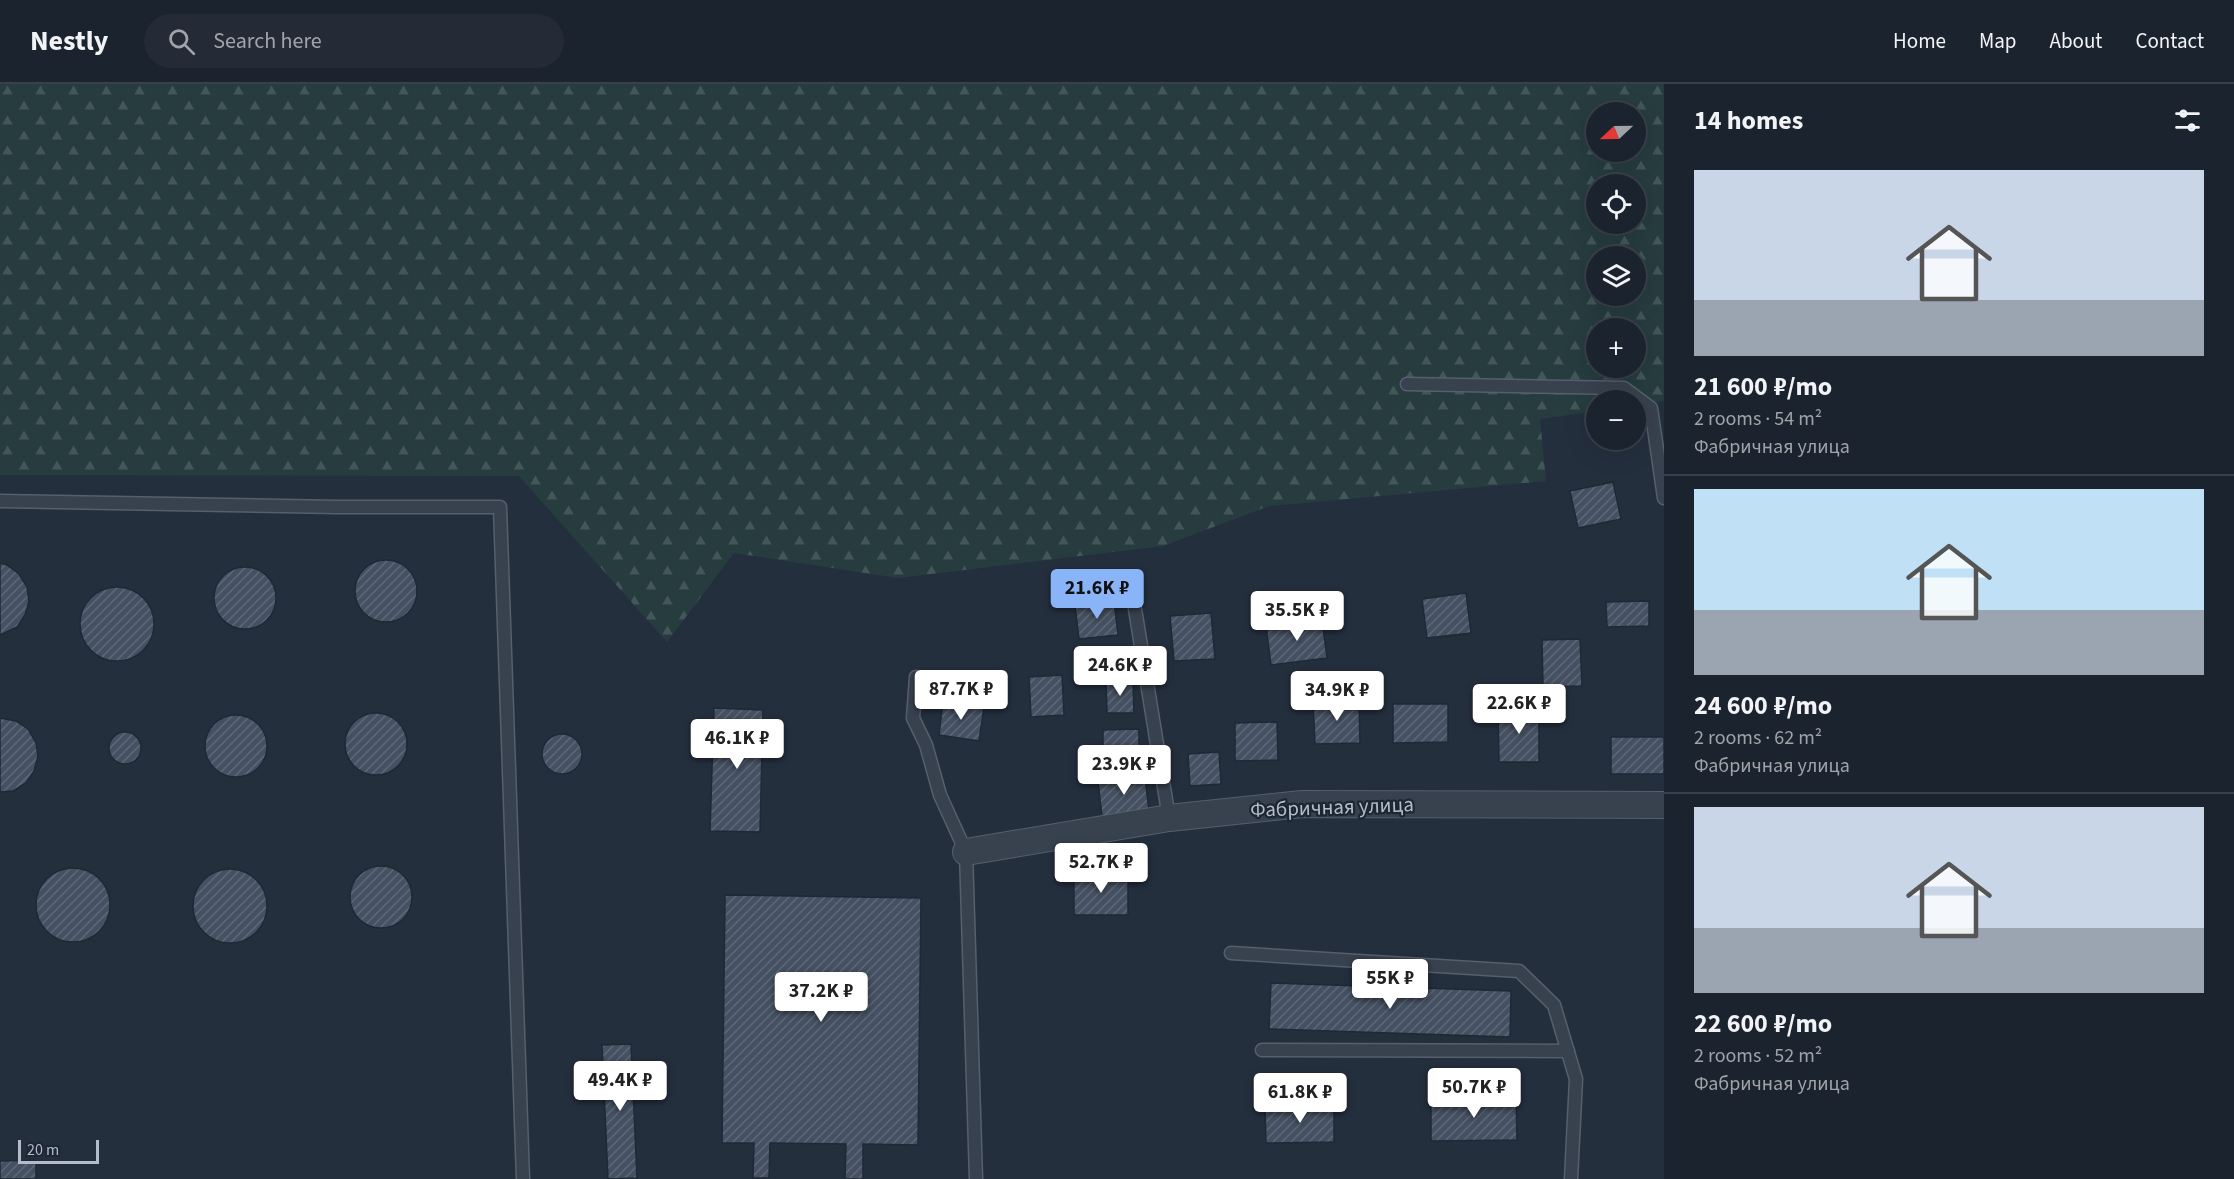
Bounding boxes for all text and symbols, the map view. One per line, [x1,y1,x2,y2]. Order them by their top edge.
search box [144,14,564,68]
text: Nestly [30,21,108,61]
icon: search [165,25,198,58]
text: Search here [213,25,322,57]
text: Home [1893,26,1946,56]
text: Map [1979,26,2017,56]
text: About [2050,26,2102,56]
text: Contact [2135,26,2204,56]
north arrow [1586,102,1646,162]
map controls [1586,102,1646,450]
text: 14 homes [1694,102,1803,139]
icon: filters [2171,104,2204,137]
button: locate [1586,174,1646,234]
icon: home [1895,209,2003,317]
button: layers [1586,246,1646,306]
button: + [1586,318,1646,378]
text: 21 600 ₽/mo [1694,368,1832,405]
button: − [1586,390,1646,450]
text: 2 rooms · 54 m² [1694,405,1822,433]
text: Фабричная улица [1694,433,1850,461]
icon: home [1895,528,2003,636]
pin: 21.6K ₽ [1042,569,1152,620]
text: 21.6K ₽ [1065,574,1129,602]
pin: 35.5K ₽ [1242,591,1352,642]
text: 35.5K ₽ [1265,596,1329,624]
pin: 24.6K ₽ [1065,646,1175,697]
text: 24.6K ₽ [1088,651,1152,679]
pin: 87.7K ₽ [906,670,1016,721]
pin: 34.9K ₽ [1282,671,1392,722]
text: 87.7K ₽ [929,675,993,703]
text: 34.9K ₽ [1305,676,1369,704]
pin: 22.6K ₽ [1464,684,1574,735]
text: 24 600 ₽/mo [1694,687,1832,724]
text: 22.6K ₽ [1487,689,1551,717]
pin: 46.1K ₽ [682,719,792,770]
text: 46.1K ₽ [705,724,769,752]
text: 2 rooms · 62 m² [1694,724,1822,752]
pin: 23.9K ₽ [1069,745,1179,796]
text: 23.9K ₽ [1092,750,1156,778]
text: Фабричная улица [1694,752,1850,780]
street label: Фабричная улица [1250,789,1414,825]
pin: 52.7K ₽ [1046,843,1156,894]
icon: home [1895,846,2003,954]
text: 52.7K ₽ [1069,848,1133,876]
pin: 55K ₽ [1348,959,1432,1010]
text: 55K ₽ [1366,964,1414,992]
pin: 37.2K ₽ [766,972,876,1023]
text: 37.2K ₽ [789,977,853,1005]
text: 22 600 ₽/mo [1694,1005,1832,1042]
text: 2 rooms · 52 m² [1694,1042,1822,1070]
pin: 49.4K ₽ [565,1061,675,1112]
text: 49.4K ₽ [588,1066,652,1094]
pin: 50.7K ₽ [1419,1068,1529,1119]
text: Фабричная улица [1694,1070,1850,1098]
pin: 61.8K ₽ [1245,1073,1355,1124]
text: 50.7K ₽ [1442,1073,1506,1101]
text: 61.8K ₽ [1268,1078,1332,1106]
scale bar [18,1137,99,1164]
text: 20 m [27,1139,59,1161]

